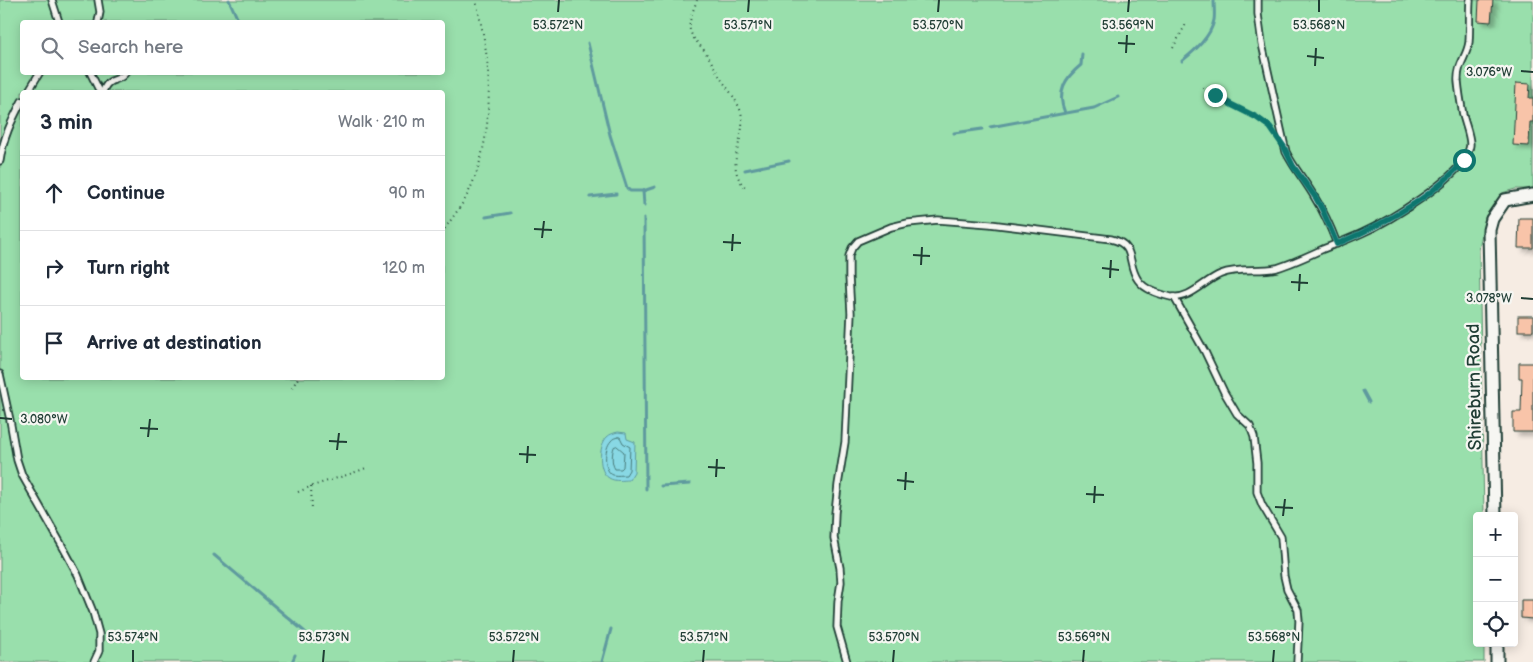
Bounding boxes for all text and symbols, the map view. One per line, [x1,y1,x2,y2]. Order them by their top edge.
text: 53.572°N [533,18,583,33]
text: 53.571°N [724,18,772,33]
text: 53.570°N [913,18,963,33]
text: 53.569°N [1102,18,1154,33]
text: 53.568°N [1293,18,1345,33]
search box [20,20,445,75]
icon: search [38,34,66,62]
text: Search here [78,36,183,59]
text: 3.076°W [1466,65,1512,80]
route end [1204,84,1227,107]
text: 3 min [40,110,93,135]
text: Walk · 210 m [338,113,425,132]
route start [1453,149,1476,172]
icon: ahead [40,179,68,207]
text: Continue [87,182,165,205]
text: 90 m [389,184,425,203]
icon: right [40,254,68,282]
text: Turn right [87,257,170,280]
text: 120 m [382,259,425,278]
text: 3.078°W [1466,291,1512,306]
street label: Shireburn Road [1463,323,1486,451]
icon: arrive [40,329,68,357]
text: Arrive at destination [87,332,262,355]
text: 3.080°W [20,412,68,427]
map controls [1473,512,1518,647]
button: + [1473,512,1518,557]
button: − [1473,557,1518,602]
button: locate [1473,602,1518,647]
text: 53.574°N [108,630,158,645]
text: 53.573°N [298,630,350,645]
text: 53.572°N [489,630,539,645]
text: 53.571°N [680,630,728,645]
text: 53.570°N [869,630,919,645]
text: 53.569°N [1058,630,1110,645]
text: 53.568°N [1248,630,1300,645]

